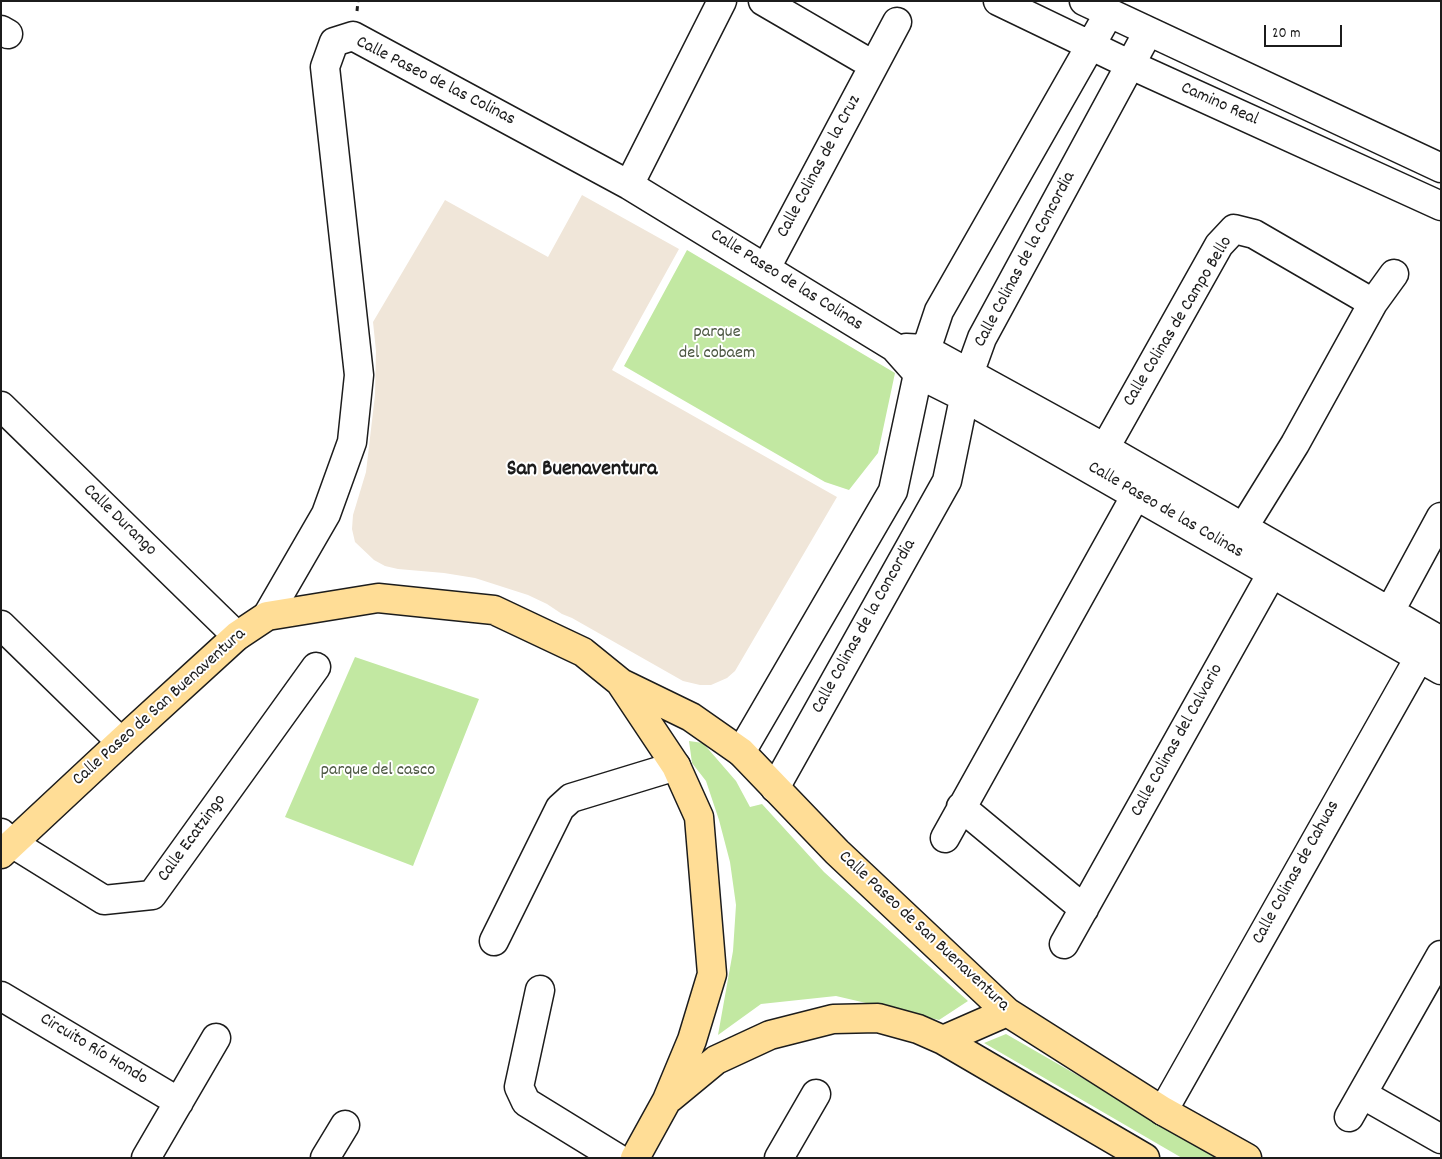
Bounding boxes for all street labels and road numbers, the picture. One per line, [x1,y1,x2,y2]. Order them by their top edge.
street label: Calle Paseo de las Colinas [352,32,518,132]
street label: Camino Real [1177,78,1261,132]
street label: Calle Colinas de la Cruz [773,92,867,242]
street label: Calle Colinas de la Concordia [971,169,1081,351]
street label: Calle Paseo de las Colinas [706,225,866,337]
street label: Calle Colinas de Campo Bello [1120,233,1238,411]
street label: Calle Paseo de las Colinas [1083,458,1247,564]
street label: Calle Durango [78,480,160,562]
street label: Calle Colinas de la Concordia [808,536,922,718]
street label: Calle Paseo de San Buenaventura [69,624,251,792]
street label: Calle Colinas del Calvario [1127,661,1229,821]
street label: Calle Ecatzingo [154,791,232,887]
street label: Calle Colinas de Cahuas [1249,797,1345,949]
street label: Calle Paseo de San Buenaventura [833,847,1013,1017]
street label: Circuito Río Hondo [35,1009,151,1091]

